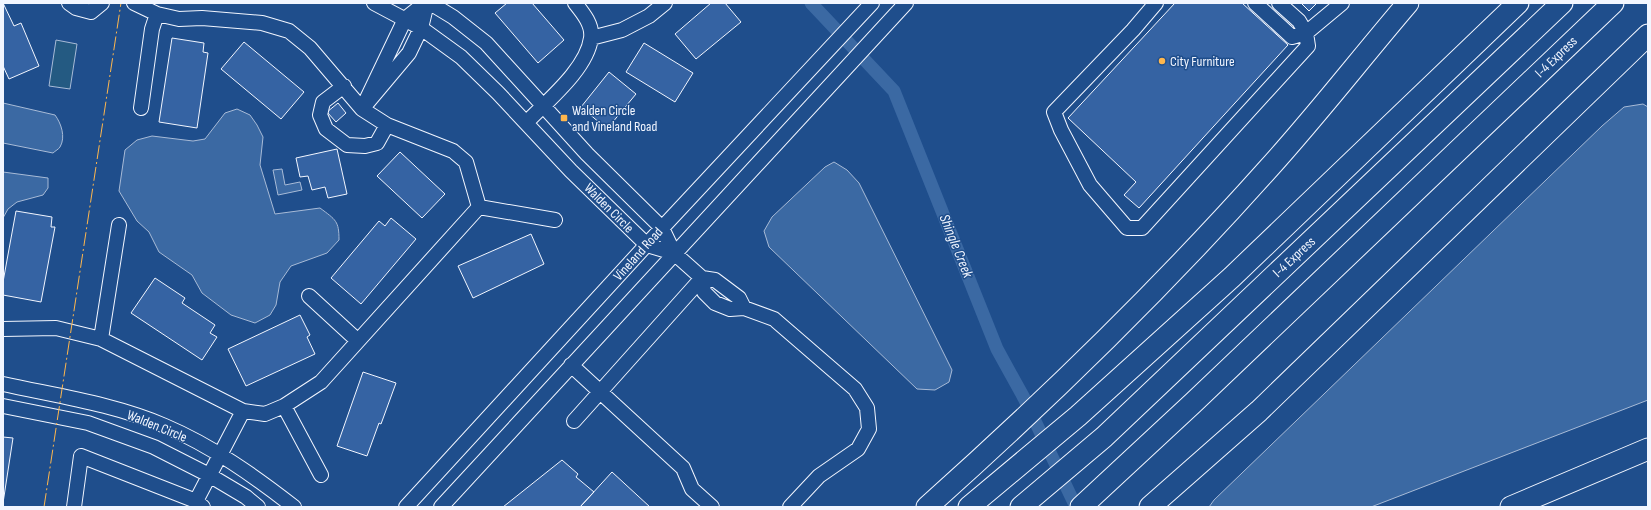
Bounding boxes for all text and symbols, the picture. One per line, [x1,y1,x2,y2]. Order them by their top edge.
street label: I-4 Express [1531,33,1581,81]
place label: City Furniture [1170,53,1235,70]
marker: City Furniture [1157,56,1167,66]
place label: Walden Circle and Vineland Road [572,102,658,135]
marker: Walden Circle and Vineland Road [559,113,569,123]
street label: Walden Circle [581,180,637,236]
water label: Shingle Creek [935,211,978,281]
street label: Vineland Road [610,224,666,284]
street label: I-4 Express [1269,233,1319,281]
street label: Walden Circle [124,406,190,446]

